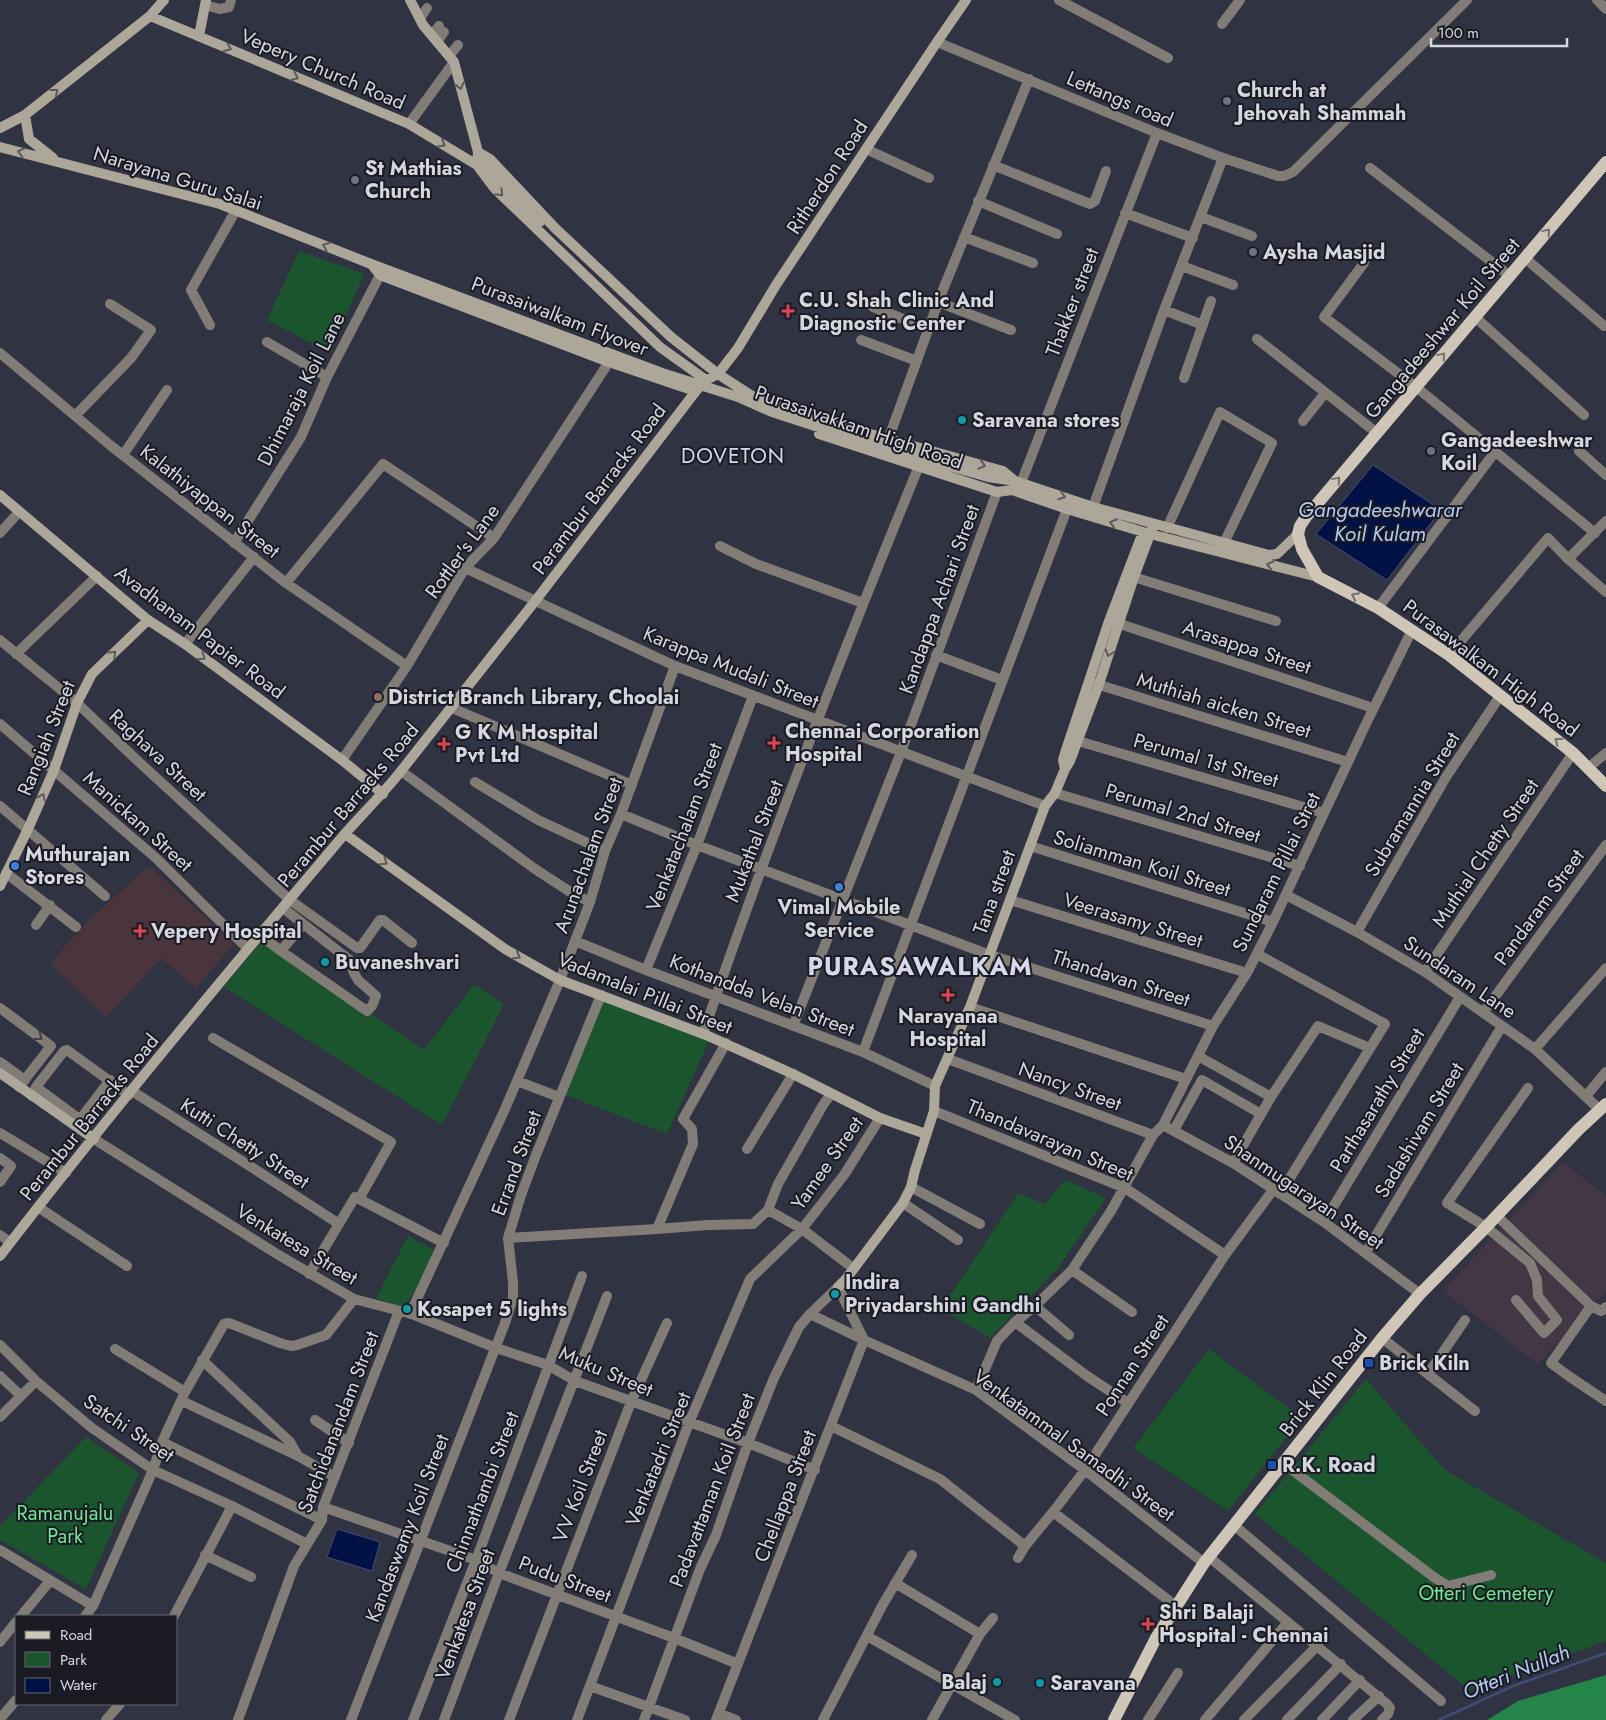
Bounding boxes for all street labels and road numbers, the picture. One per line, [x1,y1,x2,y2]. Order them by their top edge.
street label: Vepery Church Road [236,22,410,117]
street label: Lettangs road [1062,64,1177,135]
street label: Ritherdon Road [780,115,875,240]
street label: Narayana Guru Salai [90,139,266,218]
street label: Gangadeeshwar Koil Street [1358,231,1527,425]
street label: Thakker street [1038,243,1107,361]
street label: Purasaiwalkam Flyover [467,269,653,364]
street label: Dhimaraja Koil Lane [250,308,353,471]
street label: Purasaivakkam High Road [751,378,967,477]
street label: Perambur Barracks Road [525,398,673,581]
street label: Kalathiyappan Street [134,437,286,565]
street label: Rottler's Lane [418,498,507,605]
street label: Kandappa Achari Street [892,500,987,698]
street label: Avadhanam Papier Road [108,559,291,706]
street label: Purasawalkam High Road [1397,593,1585,744]
street label: Arasappa Street [1179,613,1315,682]
street label: Karappa Mudali Street [639,619,823,716]
street label: Muthiah aicken Street [1133,665,1315,746]
street label: Rangiah Street [10,676,83,800]
street label: Raghava Street [102,702,213,809]
street label: Perambur Barracks Road [271,717,426,894]
street label: Perumal 1st Street [1130,726,1282,795]
street label: Subramannia Street [1358,726,1467,882]
street label: Venkatachalam Street [639,738,730,916]
street label: Manickam Street [76,764,199,879]
street label: Arunachalam Street [547,773,630,937]
street label: Muthial Chetty Street [1425,773,1546,934]
street label: Mukathal Street [718,776,791,906]
street label: Perumal 2nd Street [1102,776,1264,851]
street label: Sundaram Pillai Stret [1225,787,1328,957]
street label: Soliamman Koil Street [1050,823,1234,904]
street label: Pandaram Street [1487,843,1592,971]
street label: Tana street [966,846,1023,938]
street label: Veerasamy Street [1060,886,1206,956]
street label: Sundaram Lane [1398,929,1522,1026]
street label: Thandavan Street [1048,943,1194,1014]
street label: Vadamalai Pillai Street [553,945,737,1042]
street label: Kothandda Velan Street [665,947,859,1044]
street label: Parthasarathy Street [1323,1022,1432,1178]
street label: Perambur Barracks Road [13,1028,166,1207]
street label: Nancy Street [1014,1054,1126,1119]
street label: Sadashivam Street [1368,1057,1471,1203]
street label: Kutti Chetty Street [175,1091,315,1196]
street label: Thandavarayan Street [962,1092,1138,1189]
street label: Errand Street [484,1106,549,1220]
street label: Yamee Street [784,1110,871,1216]
street label: Shanmugarayan Street [1218,1128,1390,1257]
street label: Venkatesa Street [230,1197,363,1292]
street label: Ponnan Street [1089,1309,1176,1422]
street label: Brick Klin Road [1272,1324,1374,1443]
street label: Satchidanandam Street [290,1327,387,1517]
street label: Muku Street [554,1339,657,1404]
street label: Venkatammal Samadhi Street [967,1362,1181,1529]
street label: Satchi Street [77,1387,180,1470]
street label: Venkatadri Street [618,1388,699,1531]
street label: Padavattaman Koil Street [662,1389,763,1591]
street label: Chinnathambi Street [438,1407,527,1577]
street label: VV Koil Street [546,1426,615,1547]
street label: Chellappa Street [747,1426,824,1566]
street label: Kandaswamy Koil Street [358,1430,457,1626]
street label: Venkatesa Street [428,1545,503,1684]
street label: Pudu Street [514,1549,615,1610]

